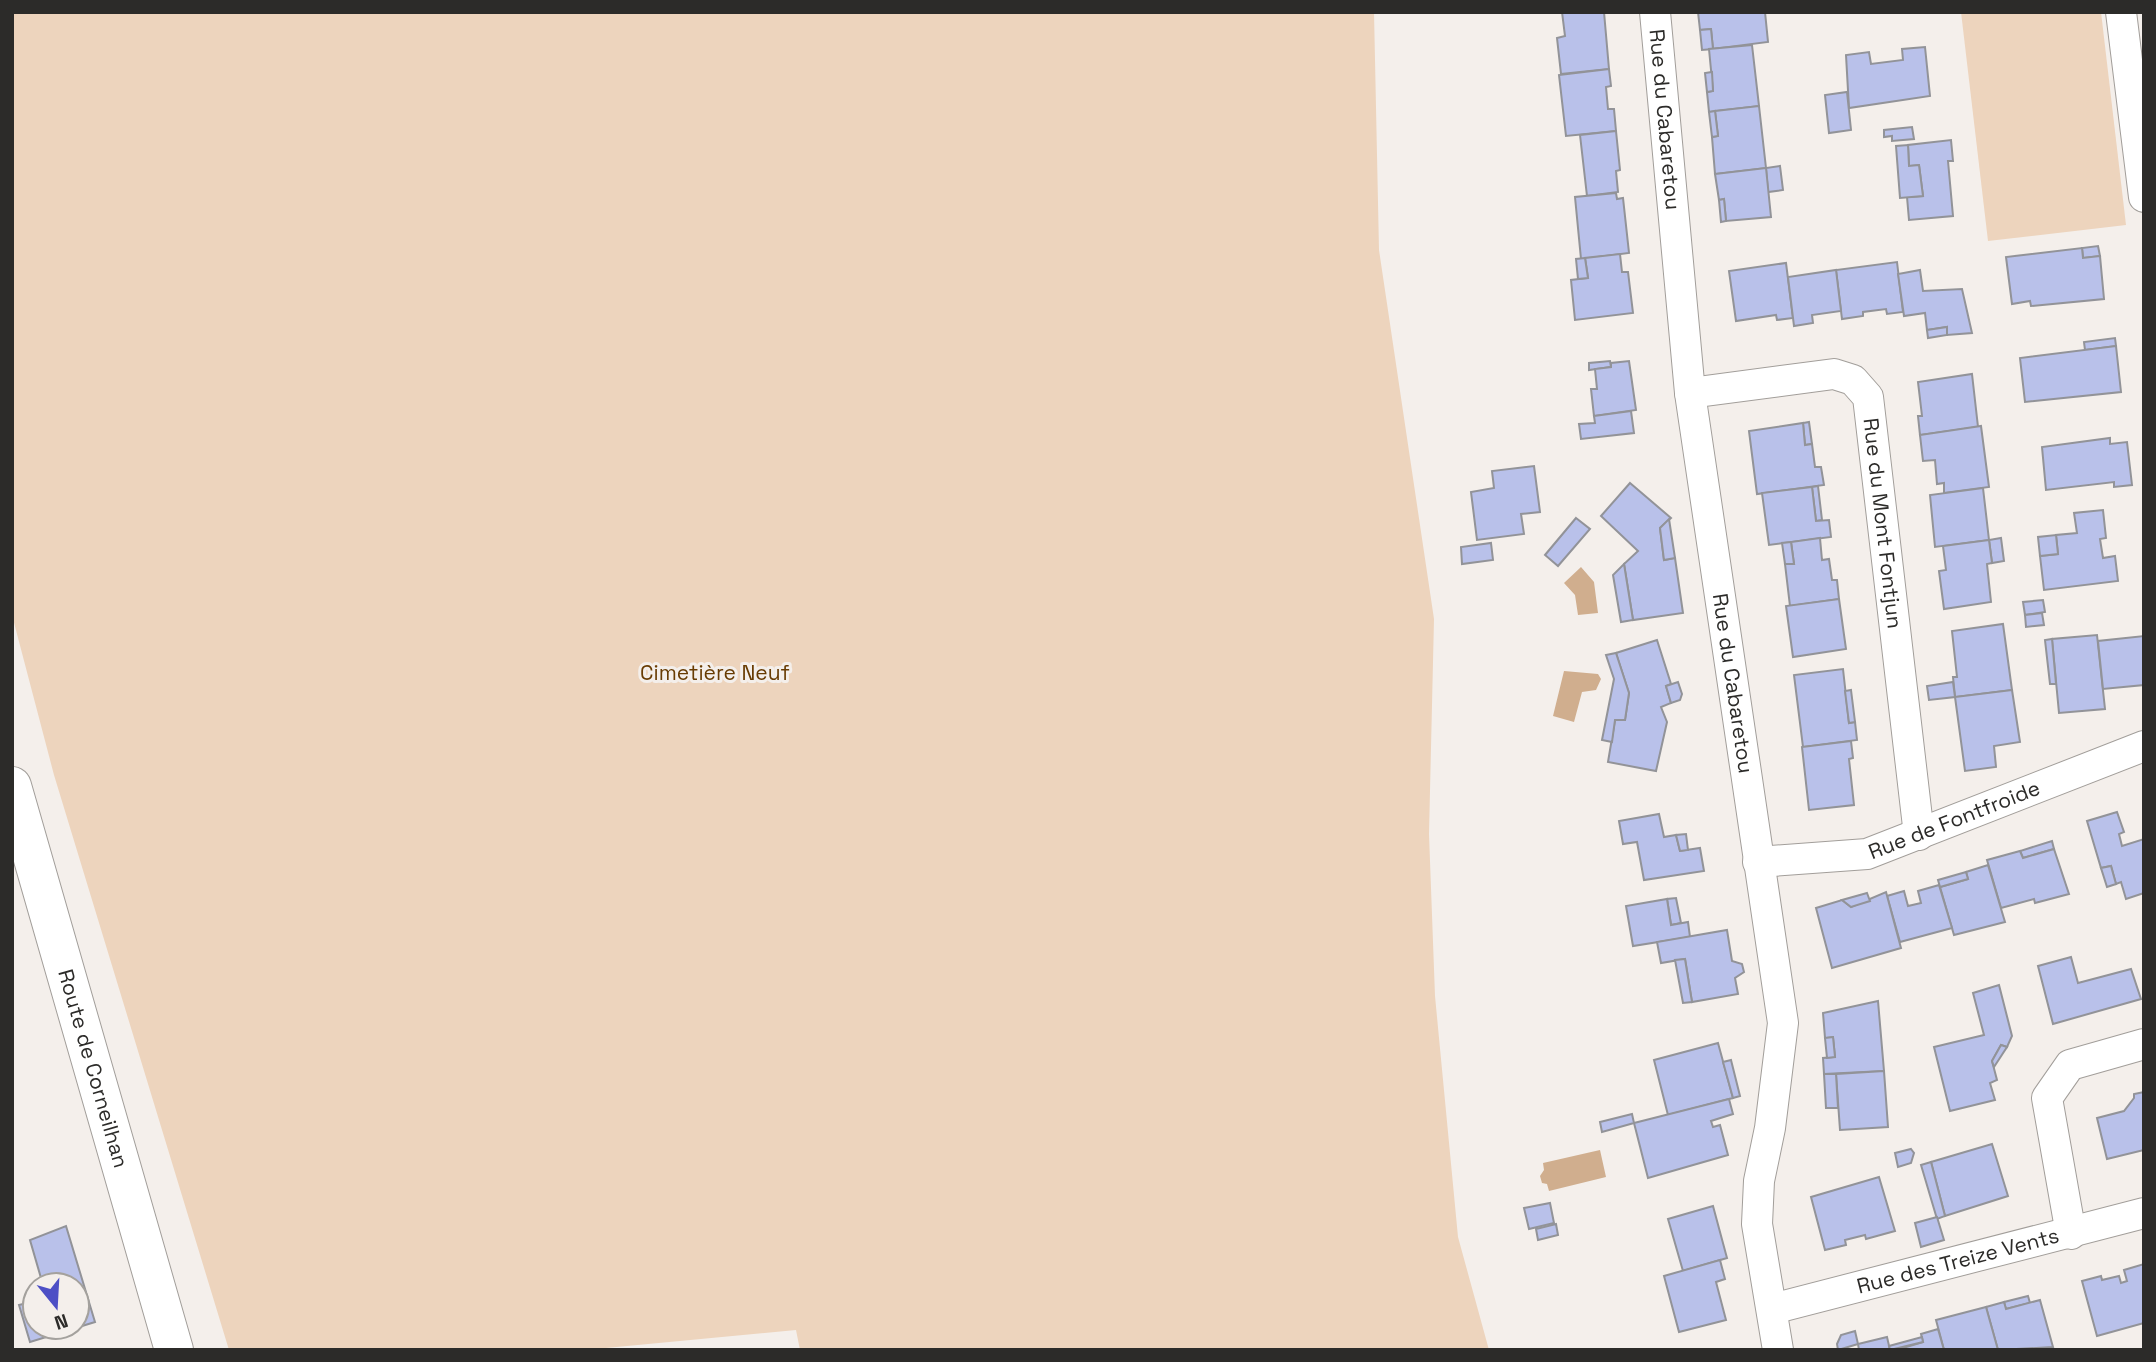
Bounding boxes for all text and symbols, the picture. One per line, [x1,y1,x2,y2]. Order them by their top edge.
street label: Rue du Cabaretou [1644,28,1687,211]
street label: Rue du Mont Fontjun [1858,416,1909,630]
street label: Rue du Cabaretou [1707,591,1760,775]
park label: Cimetière Neuf [640,659,790,686]
street label: Rue de Fontfroide [1864,774,2044,865]
street label: Route de Corneilhan [52,966,135,1171]
street label: Rue des Treize Vents [1854,1221,2062,1300]
north arrow [21,1271,91,1341]
text: N [51,1308,71,1336]

